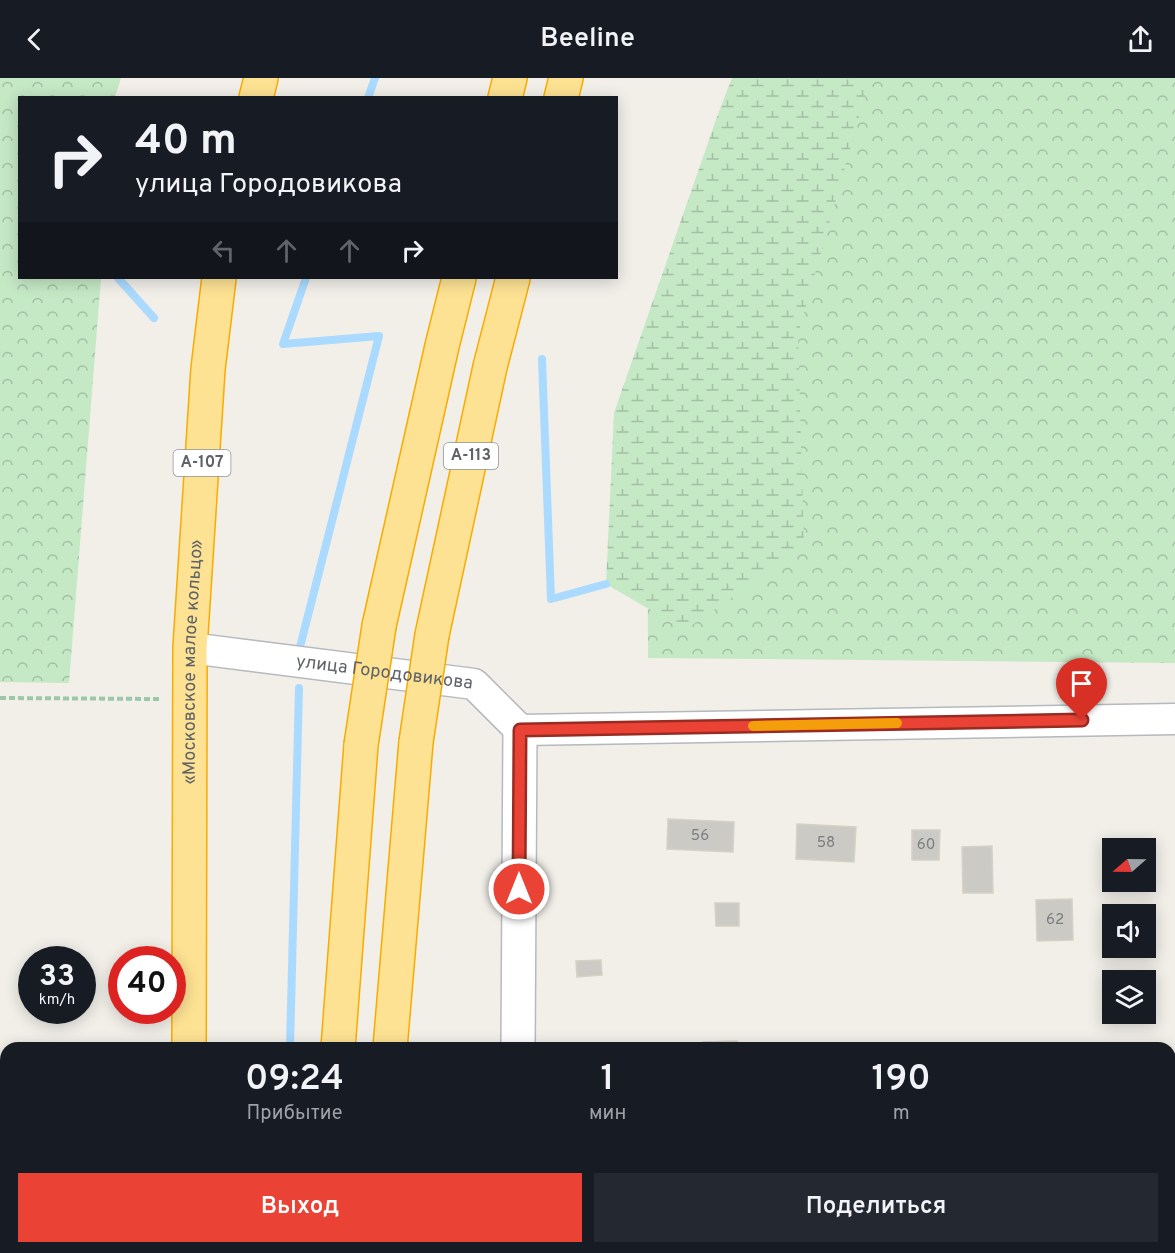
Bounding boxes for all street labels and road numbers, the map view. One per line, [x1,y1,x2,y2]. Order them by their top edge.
road number: А-113 [444,443,498,469]
road number: А-107 [174,450,230,476]
street label: «Московское малое кольцо» [178,539,208,785]
street label: улица Городовикова [295,650,474,695]

